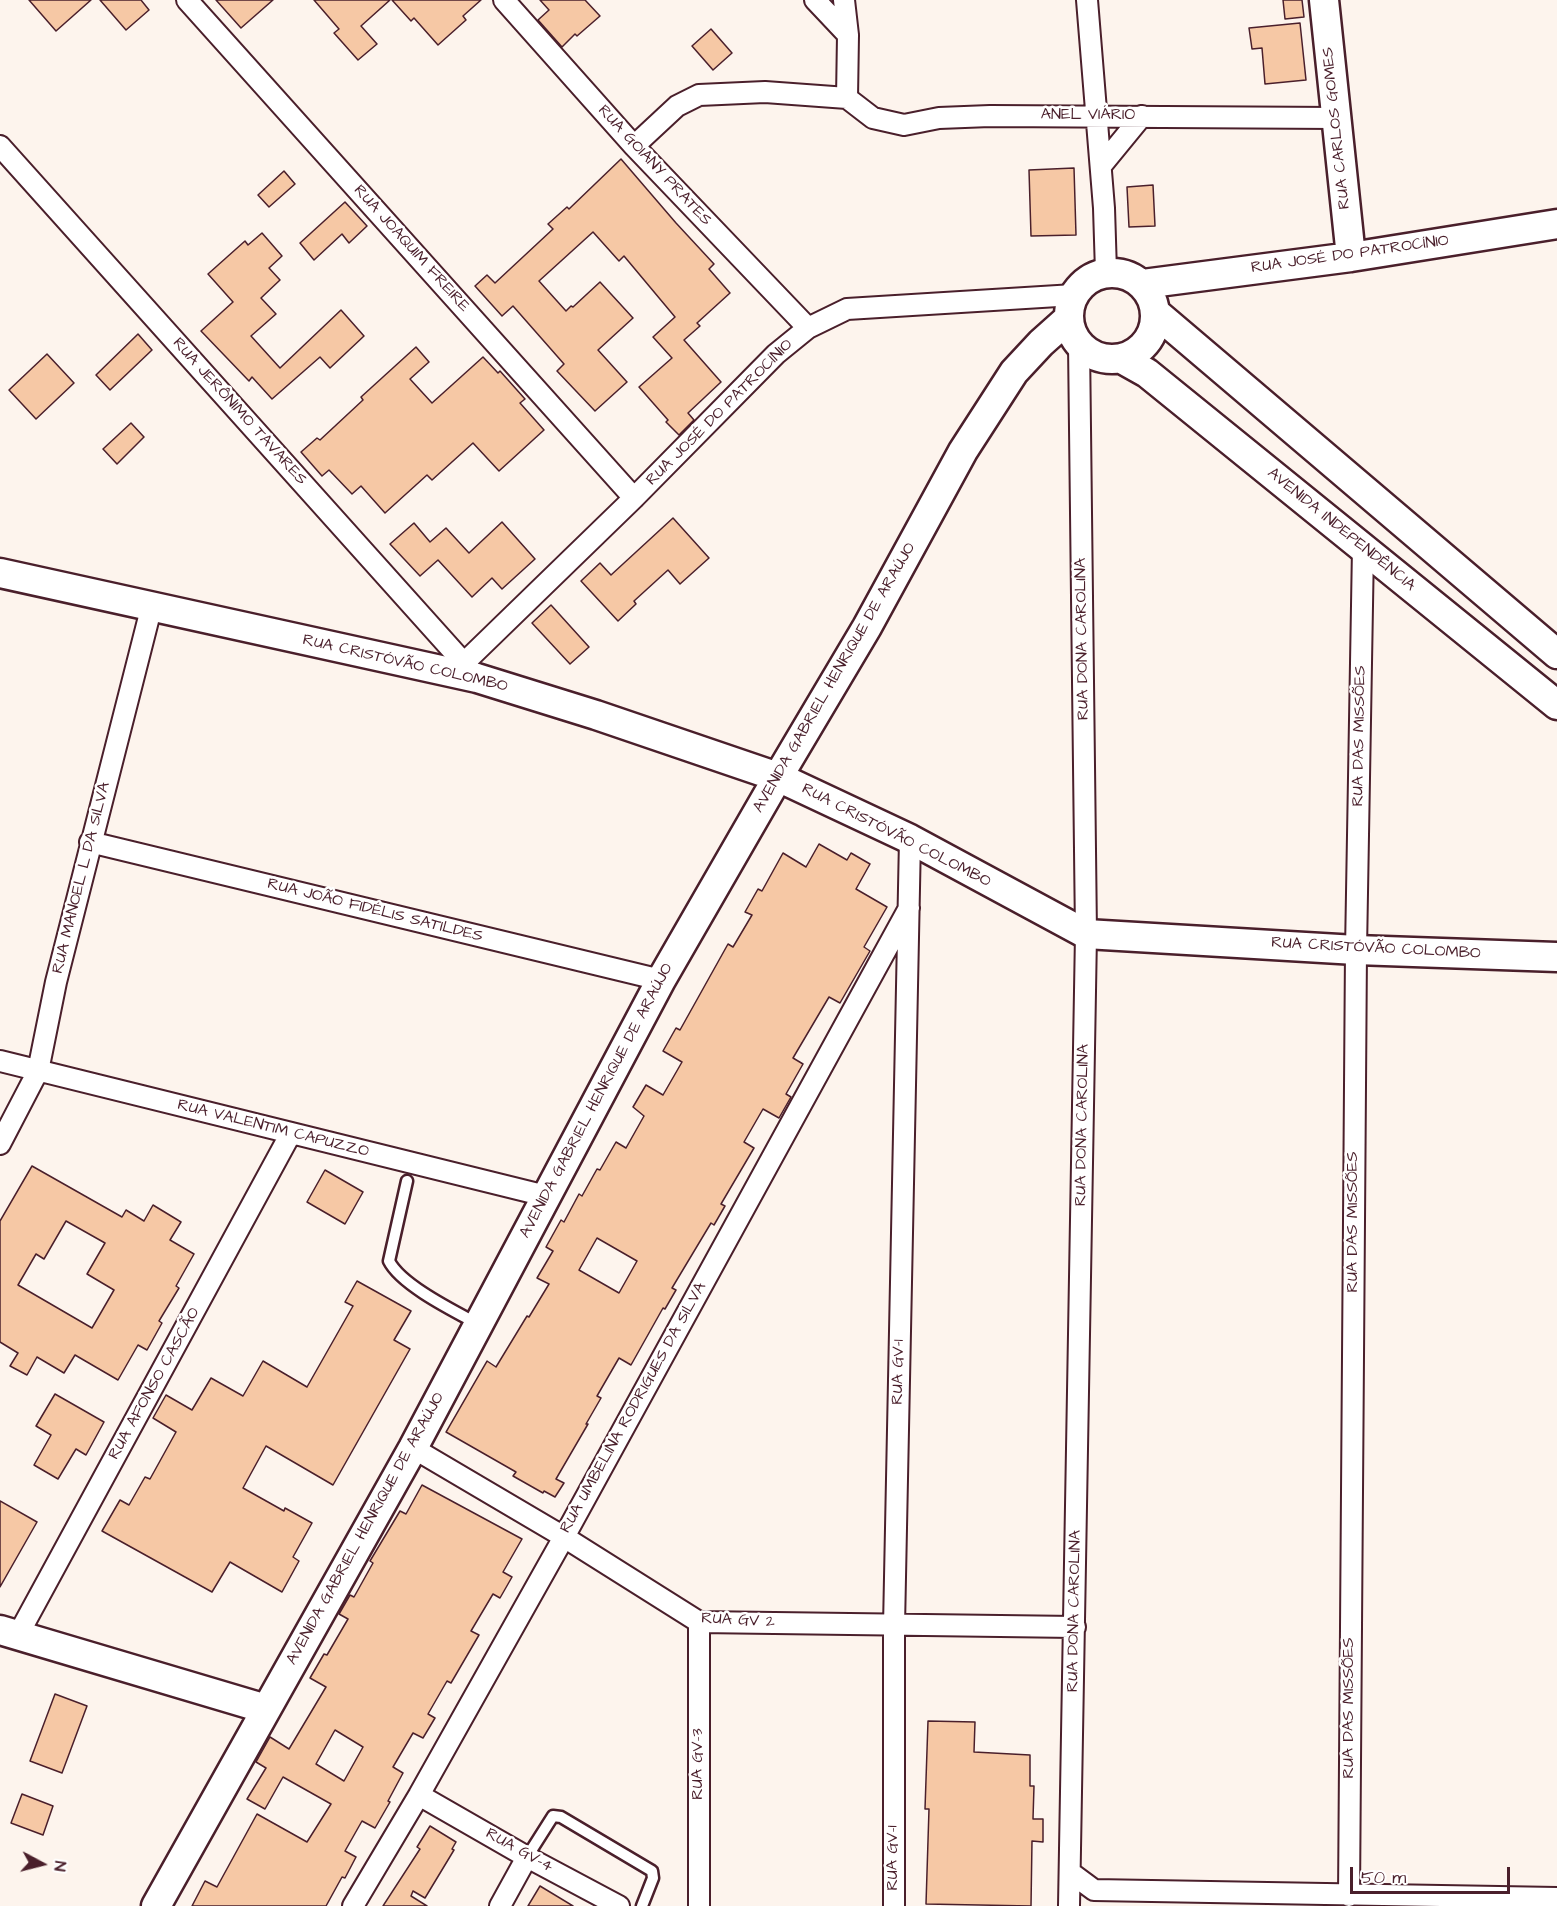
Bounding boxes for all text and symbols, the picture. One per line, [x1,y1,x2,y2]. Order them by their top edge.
street label: RUA CARLOS GOMES [1319,46,1355,210]
street label: RUA GOIANY PRATES [593,102,715,230]
street label: ANEL VIÁRIO [1041,106,1135,126]
street label: RUA JOAQUIM FREIRE [349,182,473,316]
street label: RUA JOSÉ DO PATROCÍNIO [1250,232,1450,278]
street label: RUA JERÔNIMO TAVARES [168,334,310,490]
street label: RUA JOSÉ DO PATROCÍNIO [643,336,797,490]
street label: AVENIDA INDEPENDÊNCIA [1263,464,1419,596]
street label: AVENIDA GABRIEL HENRIQUE DE ARAÚJO [750,540,920,816]
street label: RUA DONA CAROLINA [1072,558,1094,720]
street label: RUA CRISTÓVÃO COLOMBO [301,631,509,697]
street label: RUA DAS MISSÕES [1349,665,1371,807]
street label: RUA MANOEL L DA SILVA [49,780,115,976]
street label: RUA CRISTÓVÃO COLOMBO [798,780,994,892]
street label: RUA JOÃO FIDÉLIS SATILDES [265,875,485,947]
street label: RUA CRISTÓVÃO COLOMBO [1271,934,1481,964]
street label: AVENIDA GABRIEL HENRIQUE DE ARAÚJO [516,960,678,1242]
street label: RUA DONA CAROLINA [1072,1044,1094,1206]
street label: RUA VALENTIM CAPUZZO [175,1096,371,1162]
street label: RUA DAS MISSÕES [1344,1151,1364,1293]
street label: RUA UMBELINA RODRIGUES DA SILVA [557,1279,711,1537]
street label: RUA AFONSO CASCÃO [105,1305,205,1463]
street label: RUA GV-1 [889,1339,909,1405]
street label: AVENIDA GABRIEL HENRIQUE DE ARAÚJO [283,1390,449,1668]
street label: RUA DONA CAROLINA [1064,1530,1086,1692]
street label: RUA GV 2 [701,1609,775,1633]
street label: RUA DAS MISSÕES [1340,1637,1360,1779]
street label: RUA GV-3 [689,1728,709,1800]
street label: RUA GV-4 [482,1825,556,1877]
street label: RUA GV-1 [884,1825,904,1891]
north arrow [12,1834,72,1894]
scale bar [1353,1855,1514,1893]
text: N [48,1860,71,1873]
text: 50 m [1361,1865,1406,1890]

